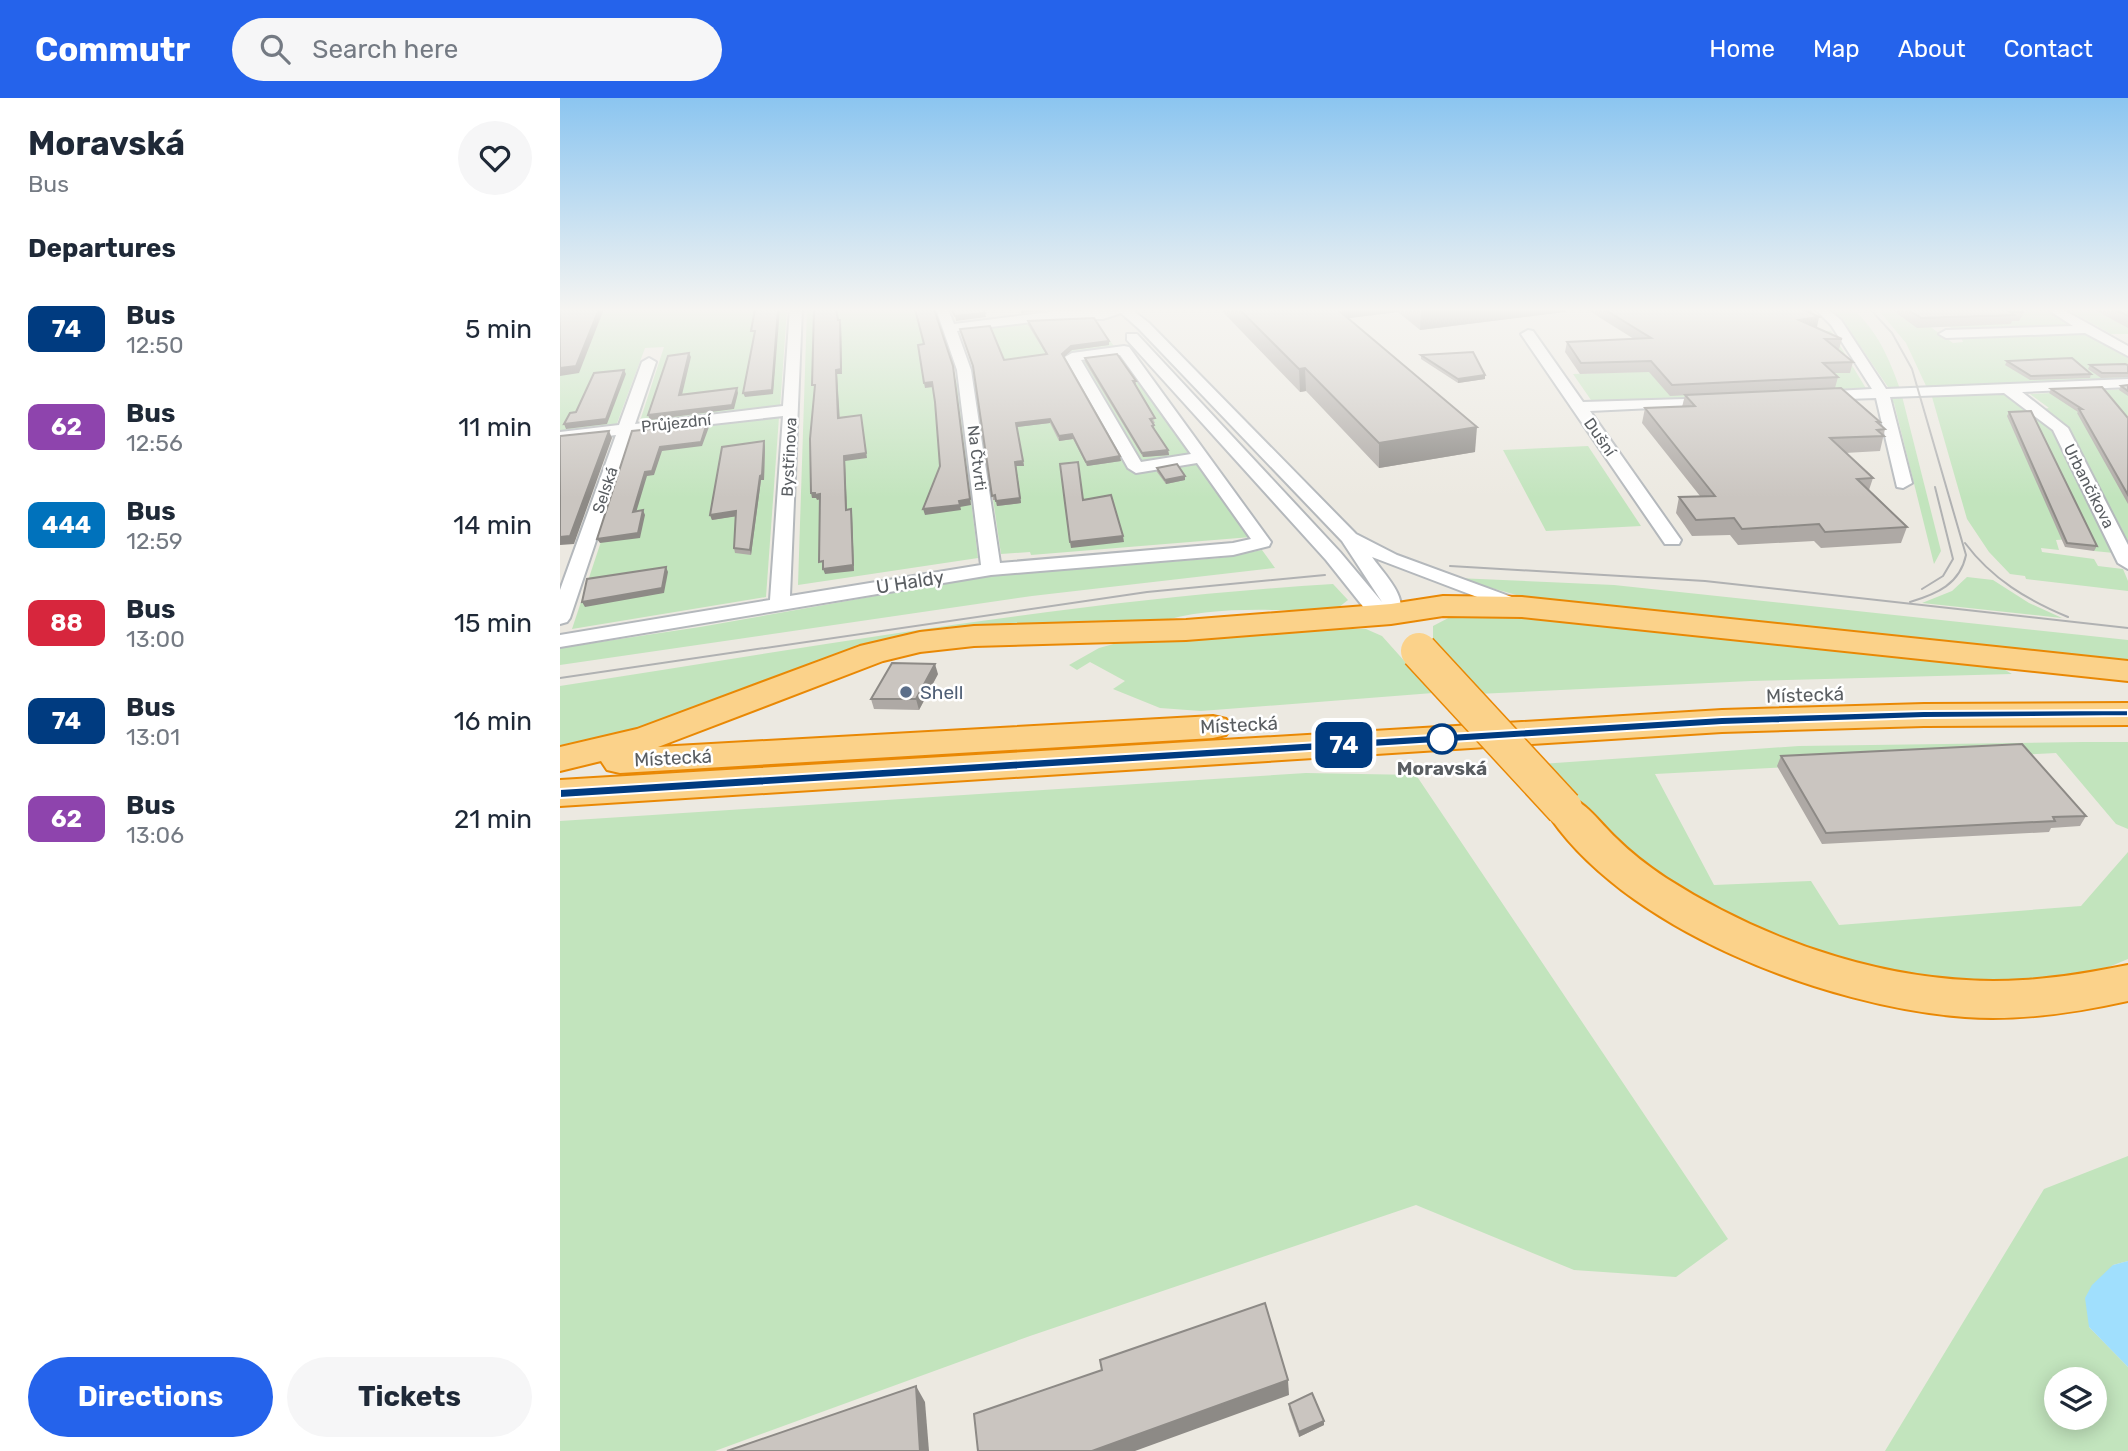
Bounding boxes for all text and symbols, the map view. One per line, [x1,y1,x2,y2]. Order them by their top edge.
search box [232,18,722,81]
text: Commutr [35,30,190,69]
icon: search [256,30,294,68]
text: Search here [312,34,458,65]
text: Home [1709,35,1775,63]
text: Map [1813,35,1860,63]
text: About [1898,35,1966,63]
text: Contact [2004,35,2093,63]
button: heart [458,121,532,195]
text: Moravská [28,124,185,163]
text: Bus [28,170,69,198]
text: Departures [28,233,176,264]
text: Bus [126,300,175,331]
text: 5 min [465,314,532,345]
text: 74 [52,315,81,343]
text: 12:50 [126,331,184,359]
text: Bus [126,398,175,429]
street label: Průjezdní [640,410,713,436]
text: 11 min [458,412,532,443]
text: 62 [51,413,82,441]
street label: Dušní [1580,414,1621,461]
street label: Bystřinova [777,417,801,497]
street label: Na Čtvrti [964,424,991,492]
text: 12:56 [126,429,183,457]
street label: Urbančíkova [2060,441,2118,531]
street label: Selská [588,464,622,516]
text: Bus [126,496,176,527]
text: 14 min [453,510,532,541]
text: 444 [42,511,91,539]
text: 12:59 [126,527,183,555]
street label: U Haldy [874,565,946,599]
text: Bus [126,594,175,625]
text: 15 min [454,608,532,639]
text: 88 [50,609,83,637]
text: 13:00 [126,625,185,653]
place label: Shell [920,681,963,704]
street label: Místecká [1766,682,1844,708]
marker: Shell [898,684,914,700]
text: Bus [126,692,175,723]
text: 16 min [454,706,532,737]
text: 74 [52,707,81,735]
street label: Místecká [1199,711,1279,739]
line badge: 74 [1312,722,1376,768]
text: 13:01 [126,723,180,751]
marker: Moravská [1427,724,1457,754]
text: 74 [1329,731,1359,759]
street label: Místecká [633,744,713,772]
place label: Moravská [1397,757,1487,780]
text: Bus [126,790,175,821]
text: 21 min [454,804,532,835]
text: 62 [51,805,82,833]
text: 13:06 [126,821,184,849]
button: Directions [28,1357,273,1437]
button: Tickets [287,1357,532,1437]
map controls [2044,1367,2107,1430]
button: layers [2044,1367,2107,1430]

